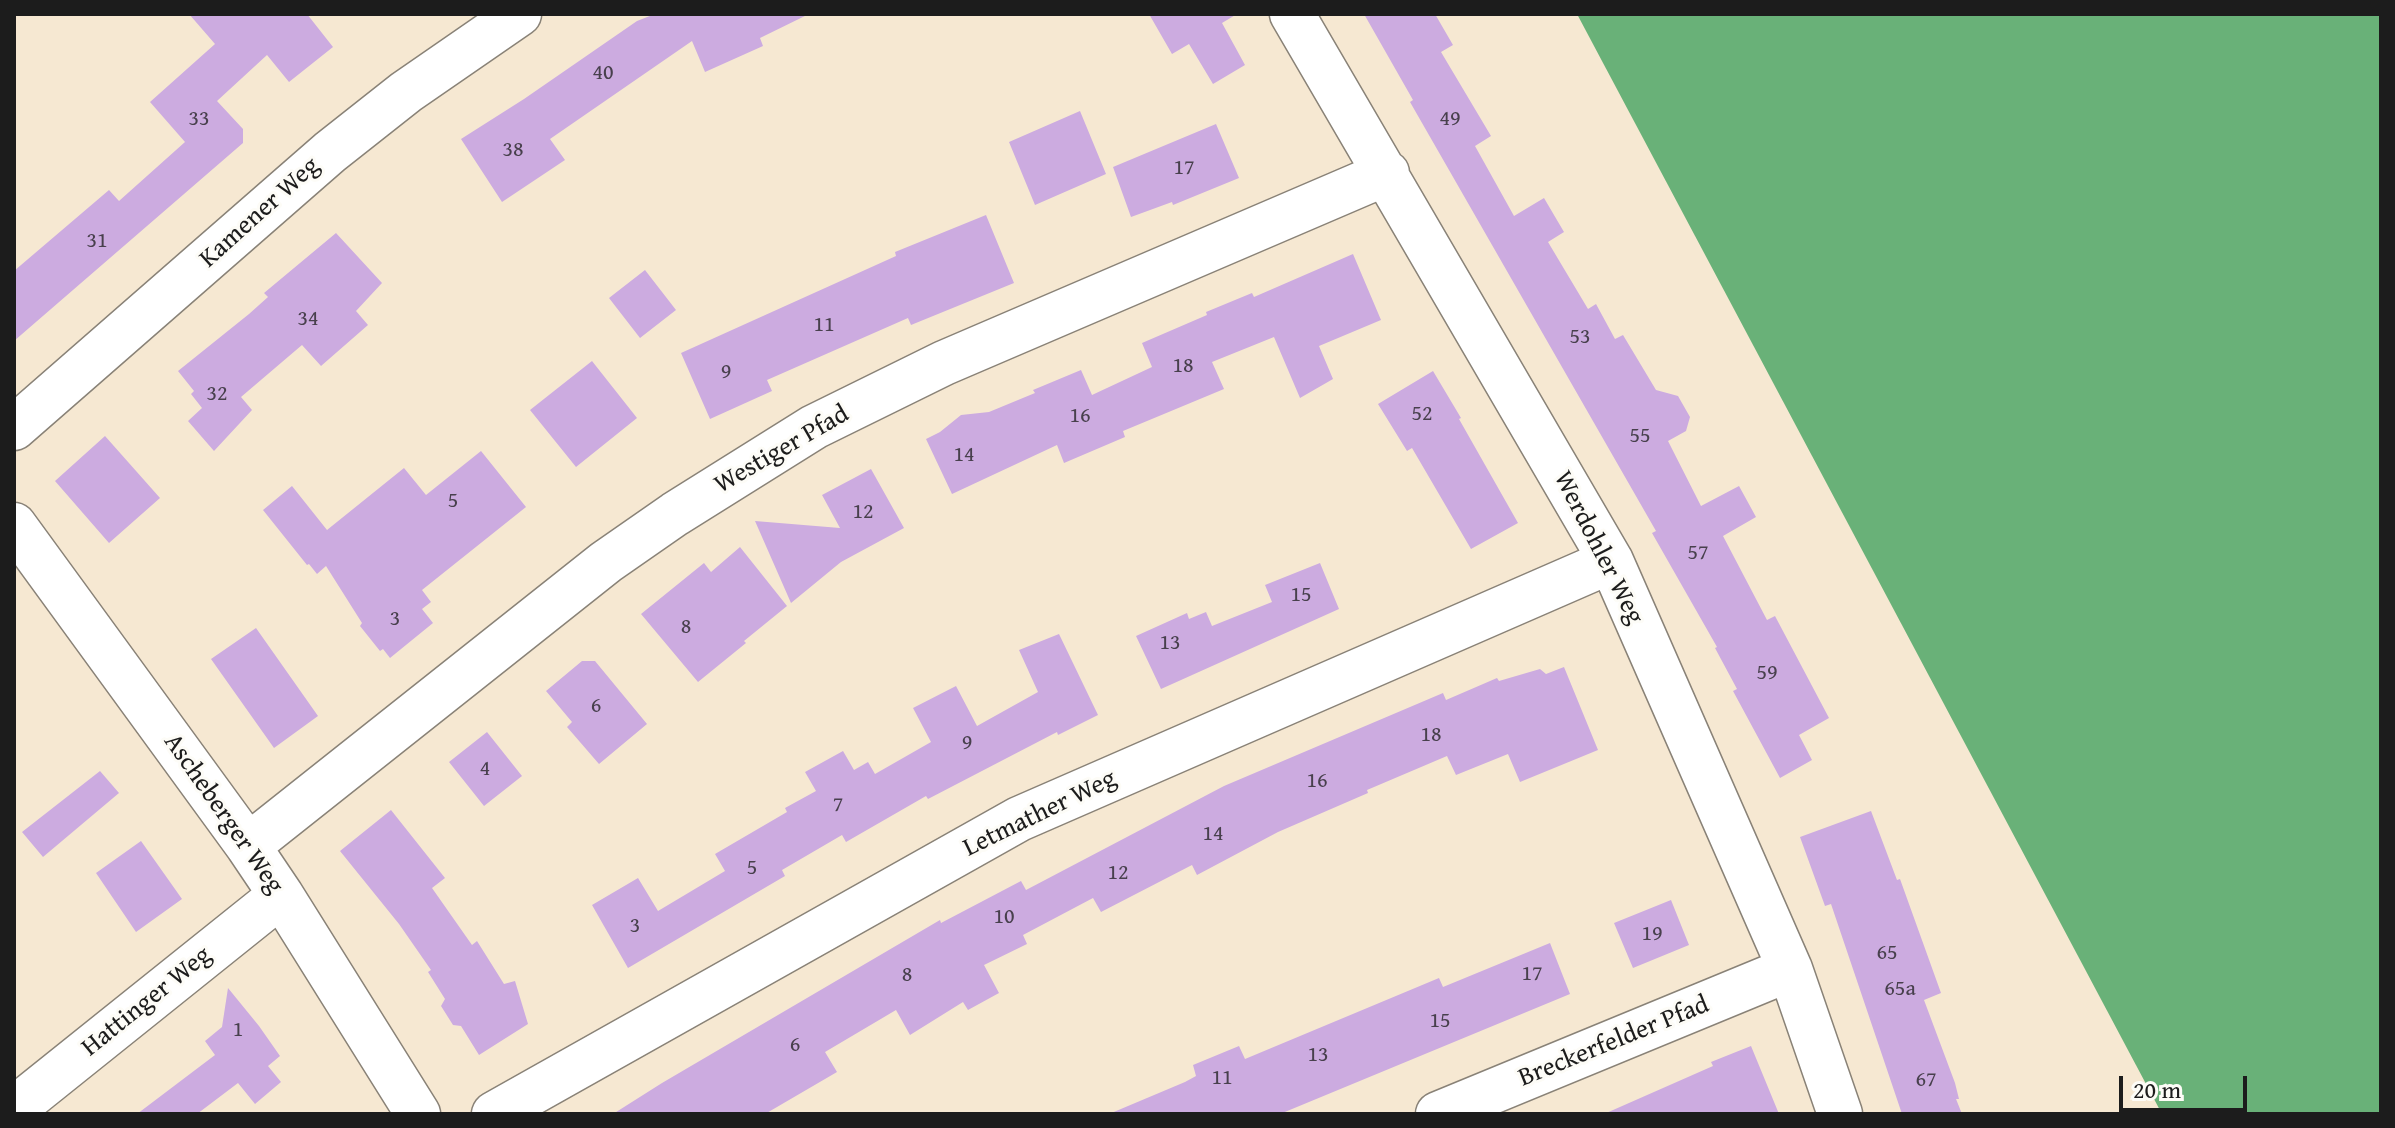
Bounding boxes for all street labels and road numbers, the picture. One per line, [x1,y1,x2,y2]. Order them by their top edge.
street label: Kamener Weg [194,151,326,275]
street label: Westiger Pfad [709,399,855,501]
street label: Werdohler Weg [1546,466,1650,630]
street label: Ascheberger Weg [156,728,290,900]
street label: Letmather Weg [958,764,1122,864]
street label: Hattinger Weg [76,940,218,1064]
street label: Breckerfelder Pfad [1514,990,1714,1094]

